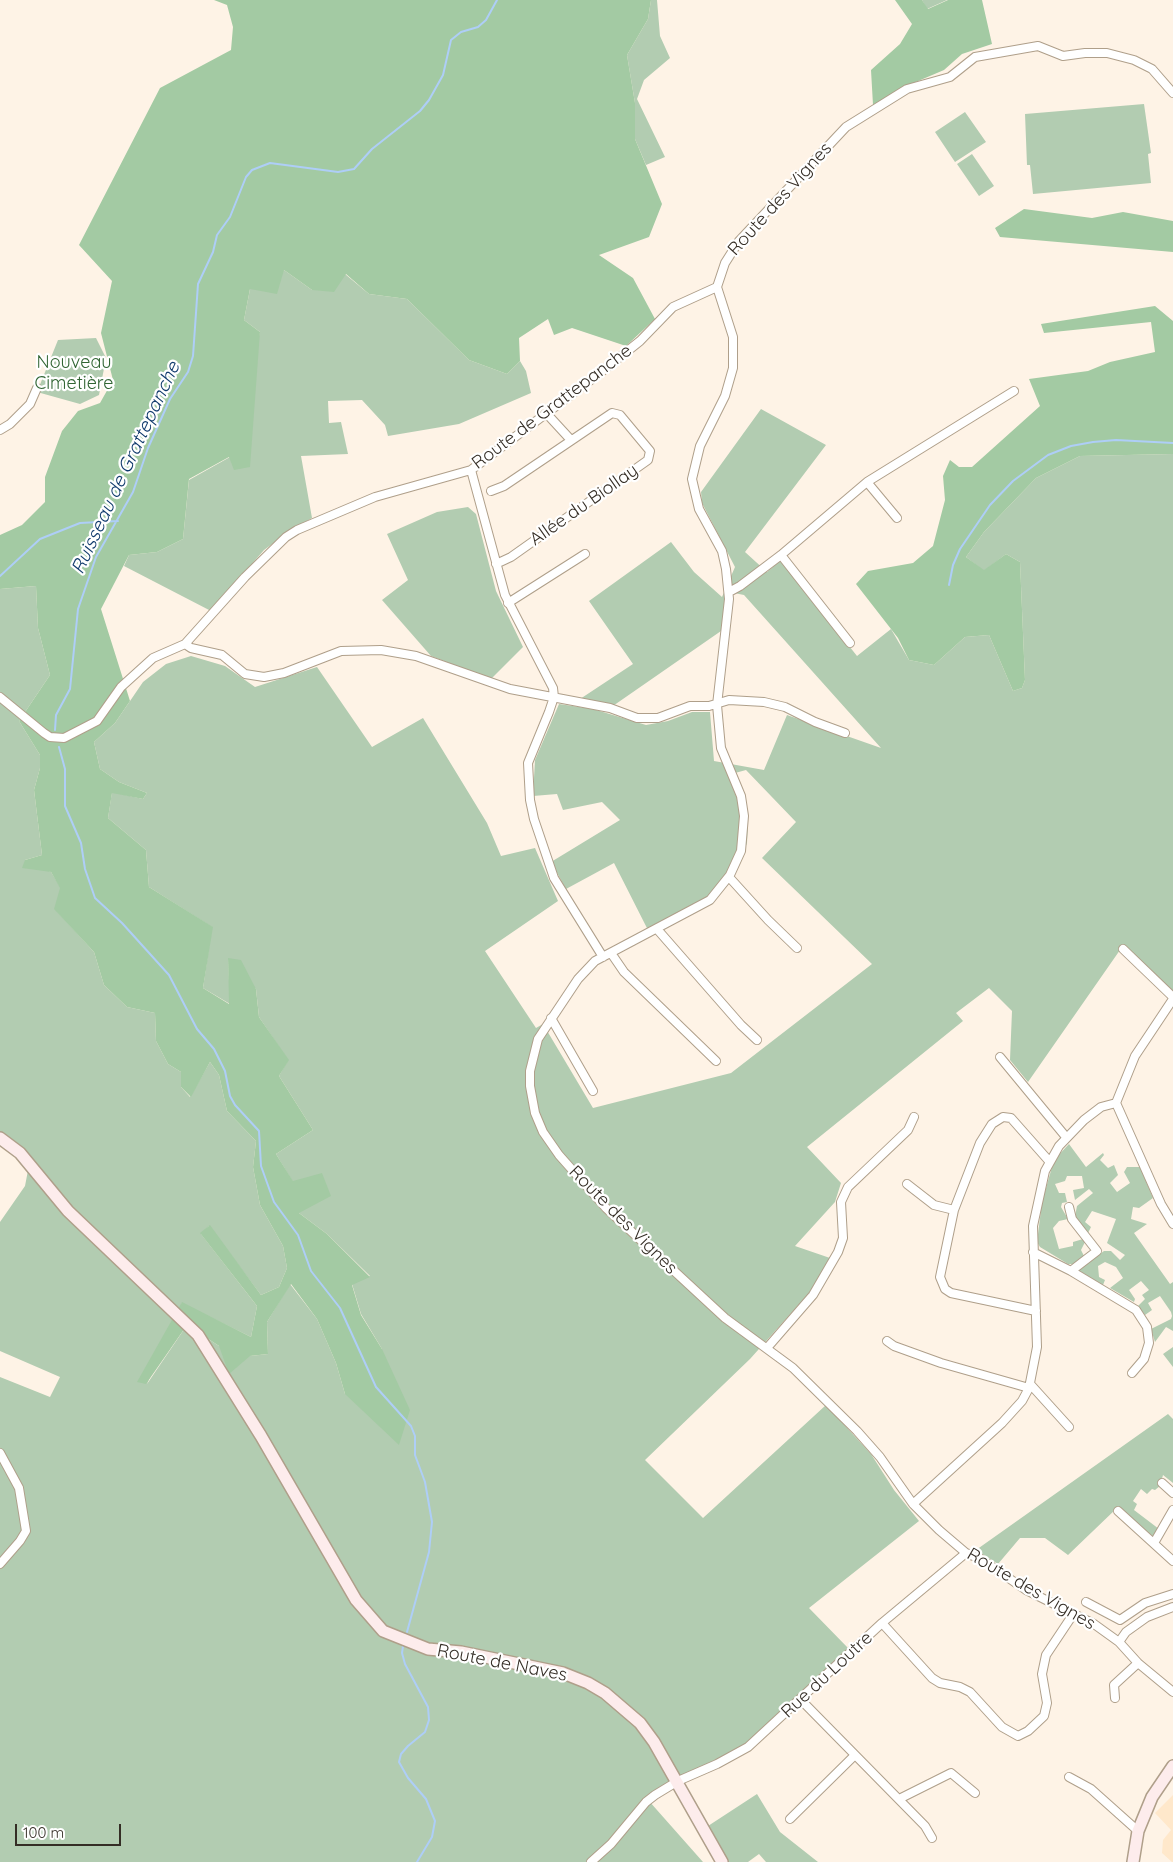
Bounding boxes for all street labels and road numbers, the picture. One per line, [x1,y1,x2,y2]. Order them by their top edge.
street label: Route des Vignes [724,138,836,260]
street label: Route de Grattepanche [468,340,636,474]
street label: Allée du Biollay [526,460,642,550]
street label: Route des Vignes [564,1161,682,1279]
street label: Route des Vignes [963,1543,1099,1635]
street label: Rue du Loutre [777,1627,877,1723]
street label: Route de Naves [435,1640,569,1686]

